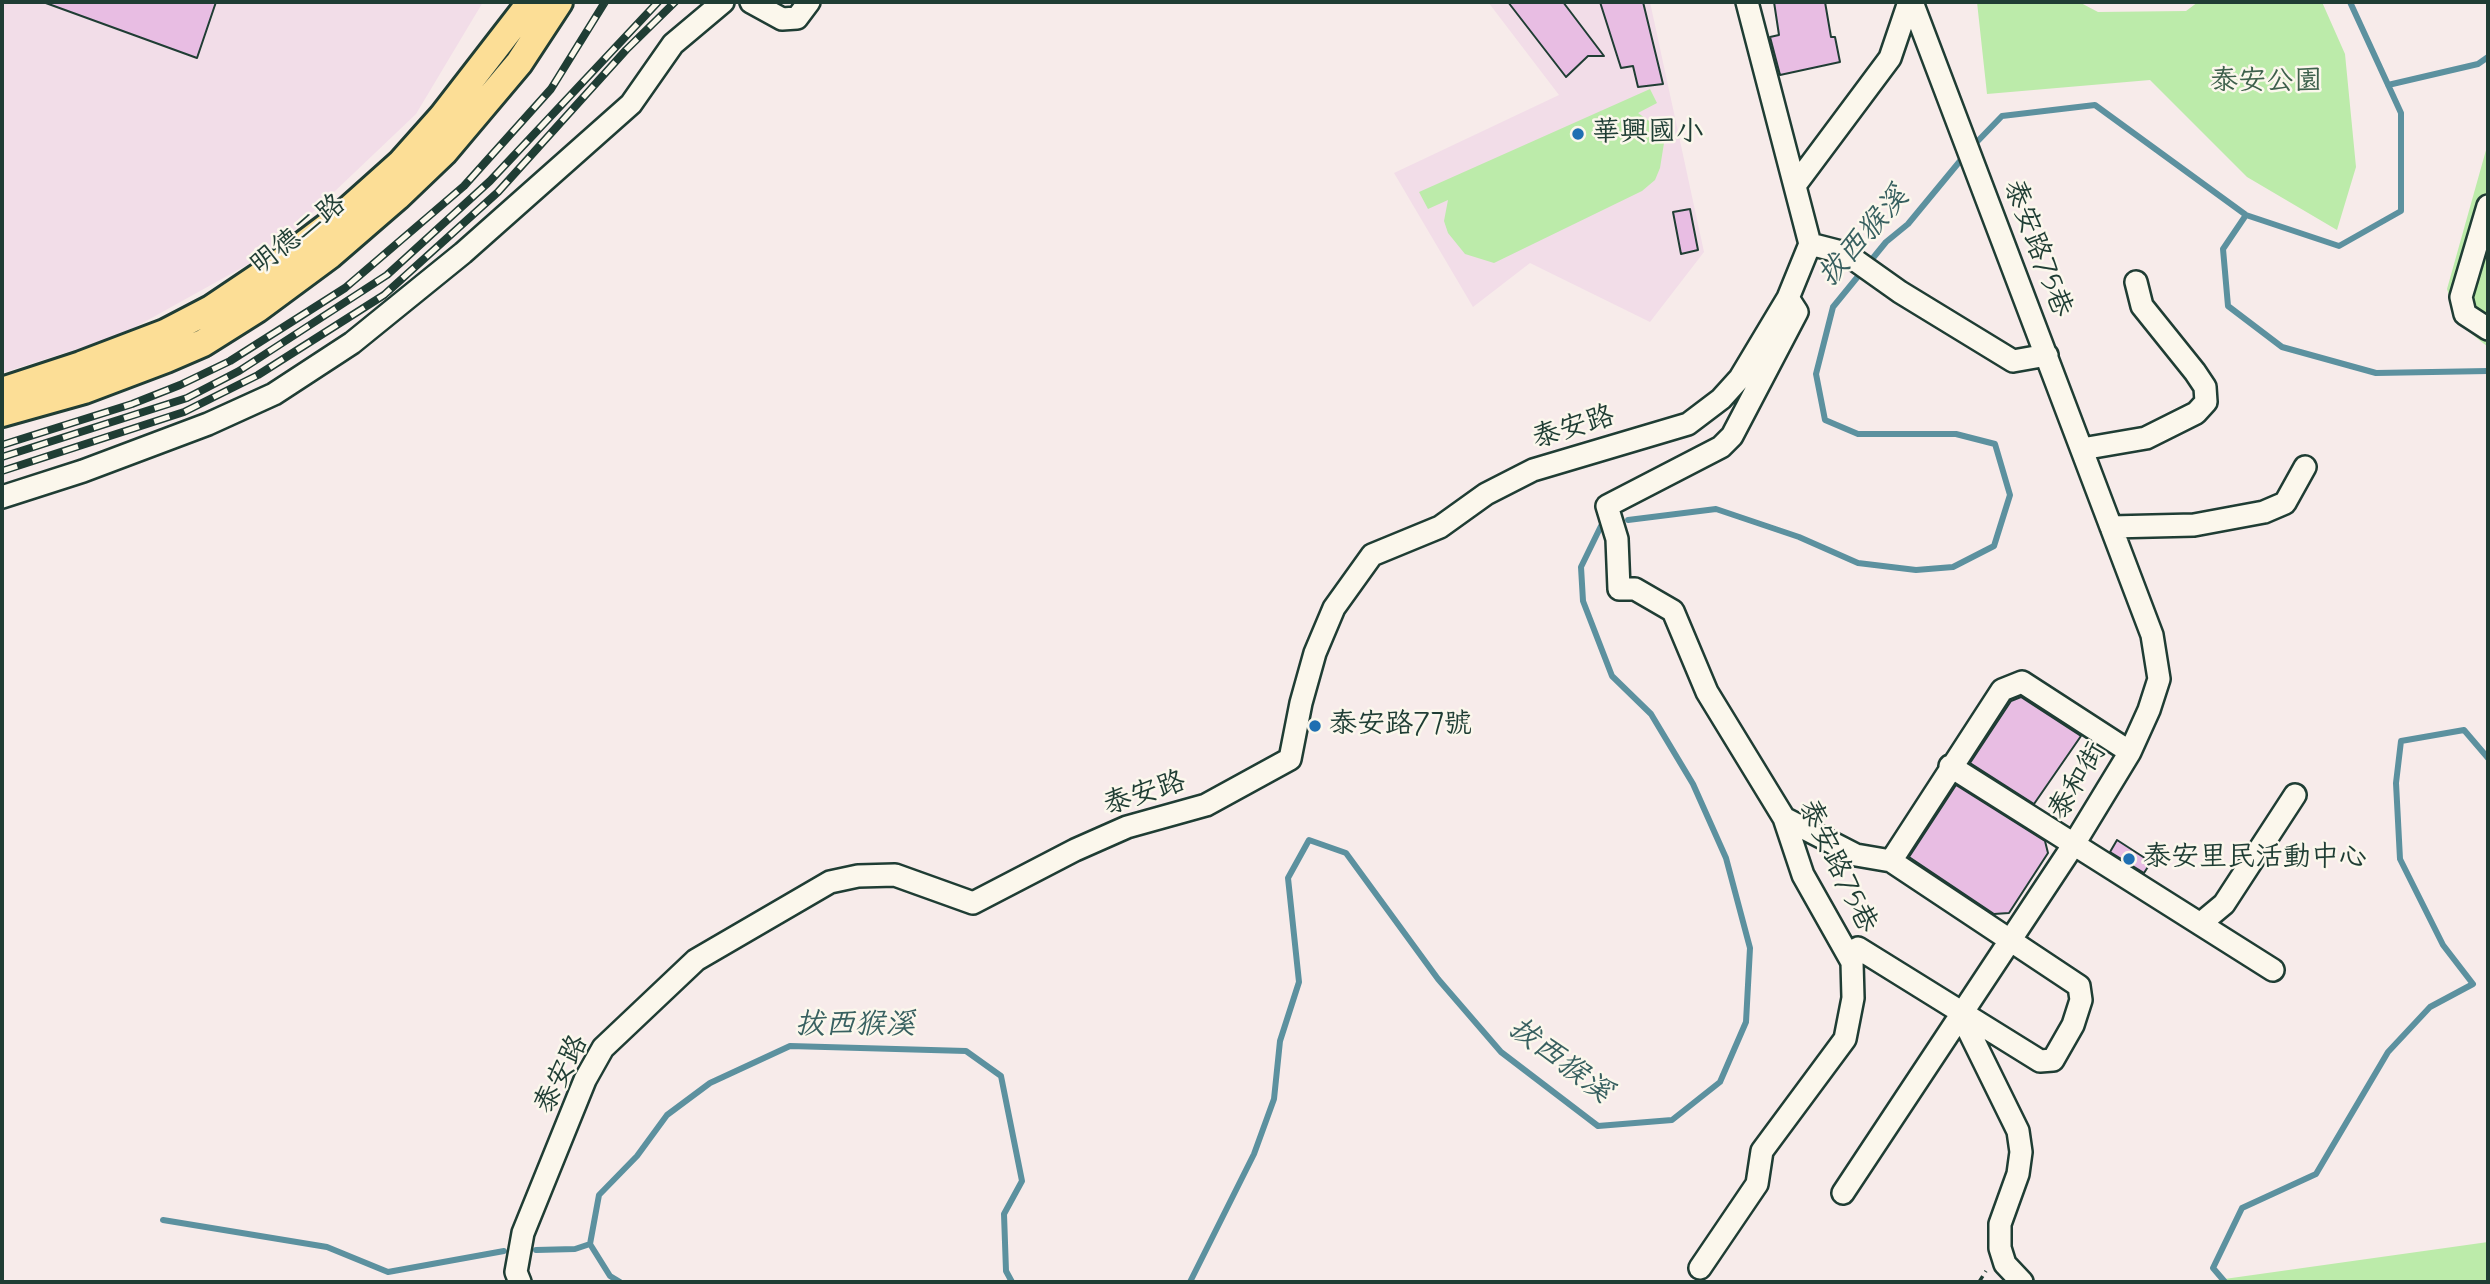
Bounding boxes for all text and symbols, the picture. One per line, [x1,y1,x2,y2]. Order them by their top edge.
park label: 泰安公園 [2210,66,2322,100]
place label: 華興國小 [1592,117,1704,151]
marker: 華興國小 [1570,126,1586,142]
street label: 泰安路75巷 [1995,176,2077,322]
water label: 拔西猴溪 [1812,181,1918,295]
street label: 明德二路 [245,188,353,284]
street label: 泰安路 [1529,401,1619,457]
place label: 泰安路77號 [1329,709,1472,743]
marker: 泰安路77號 [1307,718,1323,734]
street label: 泰和街 [2043,737,2115,827]
street label: 泰安路 [1100,766,1190,824]
street label: 泰安路75巷 [1789,795,1883,939]
place label: 泰安里民活動中心 [2143,842,2367,876]
marker: 泰安里民活動中心 [2121,851,2137,867]
water label: 拔西猴溪 [795,1009,915,1045]
water label: 拔西猴溪 [1500,1012,1618,1112]
street label: 泰安路 [529,1030,597,1120]

